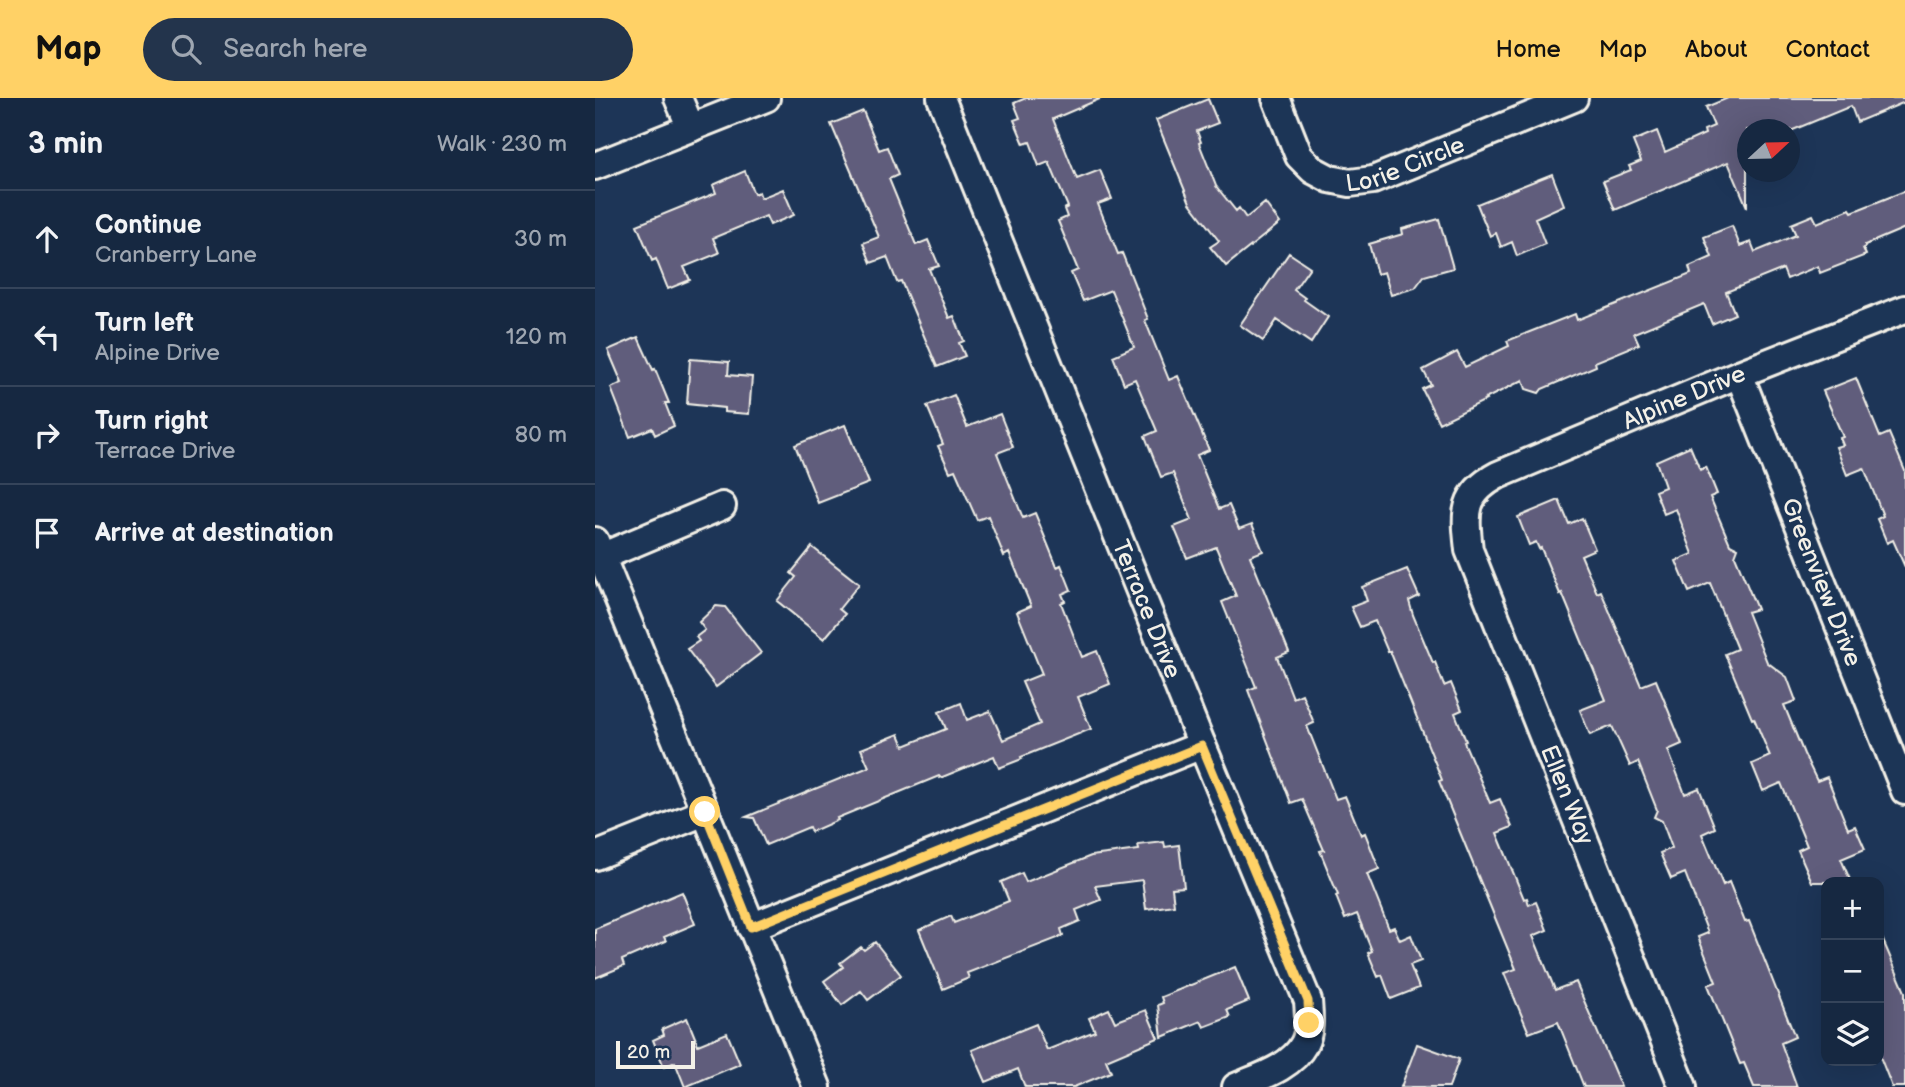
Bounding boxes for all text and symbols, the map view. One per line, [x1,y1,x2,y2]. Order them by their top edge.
search box [143,18,633,81]
text: Map [35,29,101,69]
icon: search [167,30,205,68]
text: Search here [223,34,367,65]
text: Home [1496,35,1561,64]
text: Map [1599,35,1647,64]
text: About [1685,35,1747,64]
text: Contact [1785,35,1870,64]
north arrow [1737,119,1800,182]
text: 3 min [28,126,103,162]
text: Walk · 230 m [437,130,567,158]
street label: Lorie Circle [1344,130,1469,198]
text: Continue [95,210,202,241]
icon: ahead [28,220,66,258]
text: 30 m [514,225,567,253]
text: Cranberry Lane [95,241,257,269]
text: Turn left [95,308,194,339]
icon: left [28,318,66,356]
text: 120 m [506,323,567,351]
text: Alpine Drive [95,339,220,367]
street label: Alpine Drive [1618,359,1750,436]
text: Turn right [95,406,208,437]
icon: right [28,416,66,454]
text: 80 m [515,421,567,449]
text: Terrace Drive [95,437,235,465]
street label: Greenview Drive [1775,494,1868,670]
icon: arrive [28,514,66,552]
text: Arrive at destination [95,518,334,549]
street label: Terrace Drive [1106,536,1188,682]
street label: Ellen Way [1534,741,1600,849]
route start [689,796,720,827]
map controls [1821,877,1884,1066]
button: + [1821,877,1884,940]
button: − [1821,940,1884,1003]
button: layers [1821,1003,1884,1066]
route end [1293,1007,1324,1038]
scale bar [616,1038,695,1070]
text: 20 m [627,1041,670,1064]

